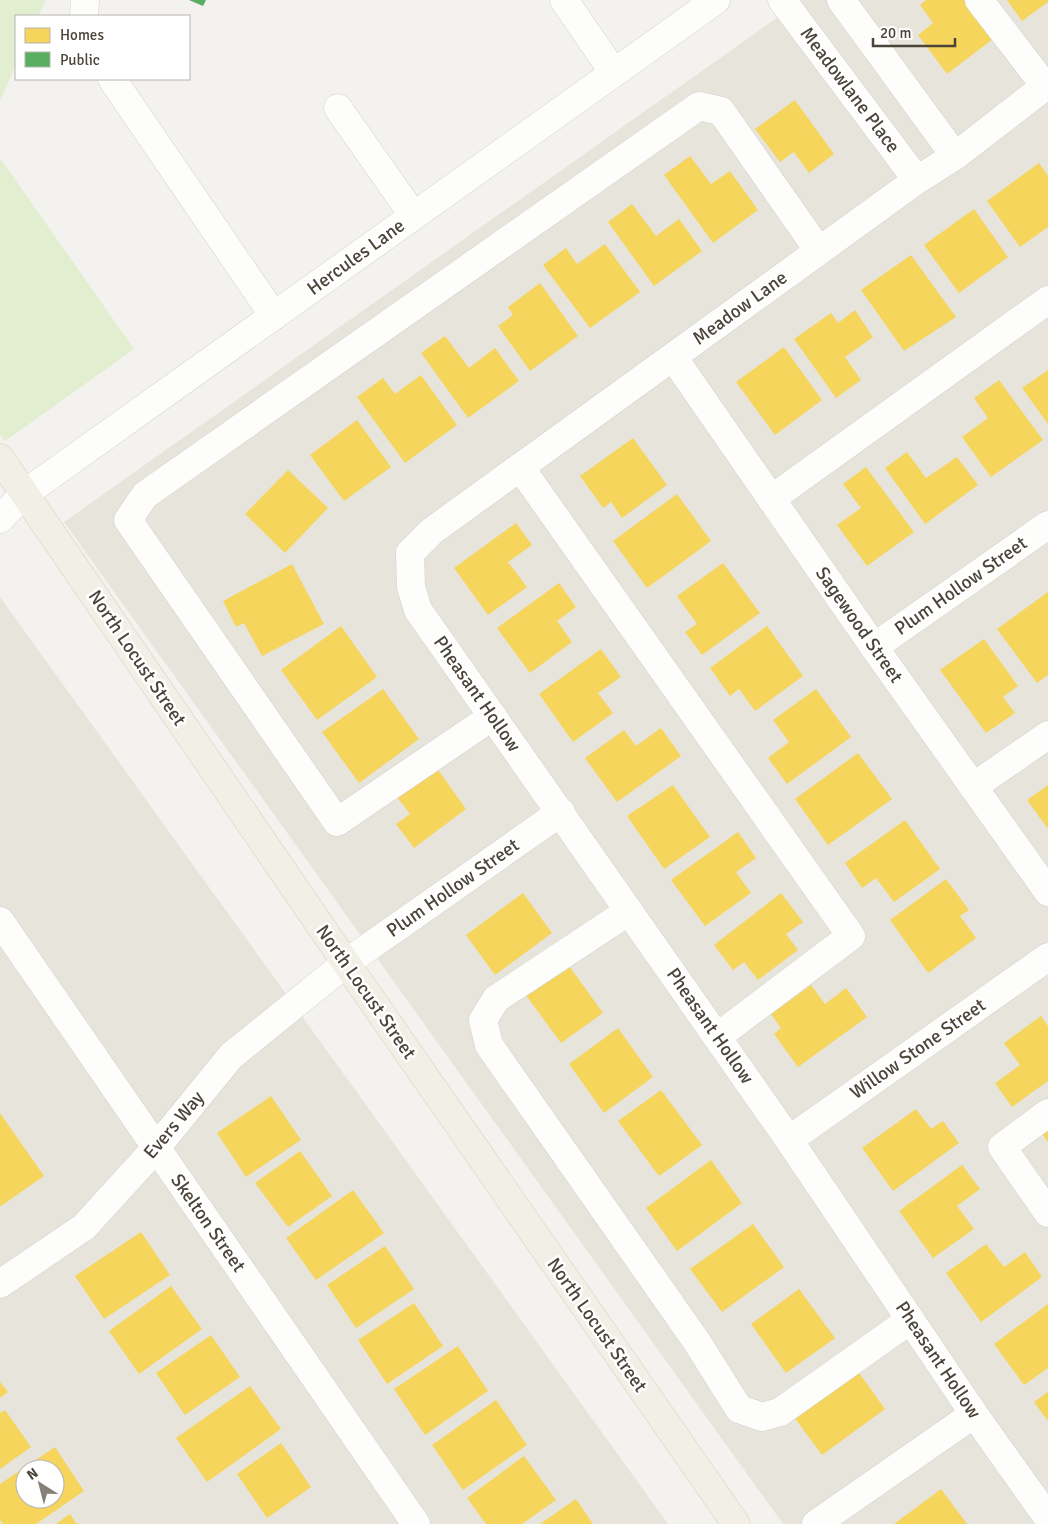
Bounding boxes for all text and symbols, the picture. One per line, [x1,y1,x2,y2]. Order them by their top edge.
legend [15,15,190,80]
scale bar [873,15,956,47]
street label: Meadowlane Place [795,22,905,158]
text: 20 m [880,24,911,42]
text: Homes [60,26,104,44]
text: Public [60,51,100,69]
street label: Hercules Lane [302,214,410,300]
street label: Meadow Lane [688,266,792,350]
street label: Plum Hollow Street [890,531,1032,641]
street label: Sagewood Street [810,562,908,688]
street label: North Locust Street [83,586,192,731]
street label: Pheasant Hollow [428,631,526,757]
street label: Plum Hollow Street [382,833,524,943]
street label: North Locust Street [311,920,422,1064]
street label: Pheasant Hollow [661,963,759,1089]
street label: Willow Stone Street [846,993,991,1105]
street label: Evers Way [139,1086,209,1164]
street label: Skelton Street [165,1169,251,1277]
street label: North Locust Street [542,1253,653,1397]
street label: Pheasant Hollow [890,1297,986,1423]
north arrow [15,1459,65,1509]
text: N [24,1464,42,1484]

